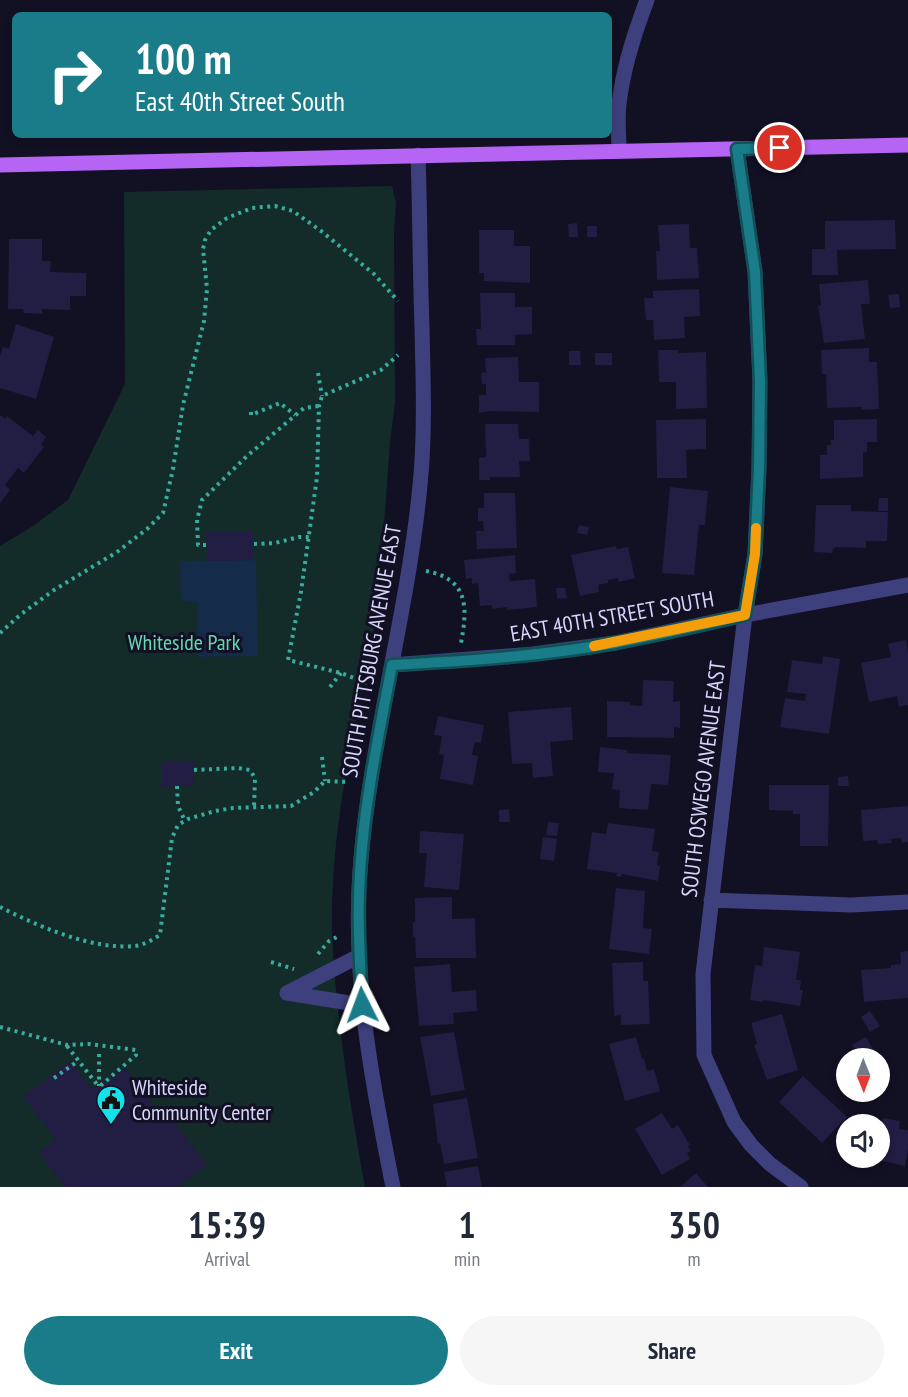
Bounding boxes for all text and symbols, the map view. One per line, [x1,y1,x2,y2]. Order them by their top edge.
text: 100 m [135,31,232,86]
icon: right [36,36,114,114]
text: East 40th Street South [135,84,345,118]
pin [754,122,805,173]
icon: arrive [763,131,796,164]
street label: SOUTH PITTSBURG AVENUE EAST [335,522,407,780]
street label: EAST 40TH STREET SOUTH [508,584,716,648]
park label: Whiteside Park [128,628,241,656]
street label: SOUTH OSWEGO AVENUE EAST [675,659,731,899]
position arrow [330,973,394,1037]
north arrow [836,1048,890,1102]
map controls [836,1048,890,1168]
place label: Whiteside Community Center [132,1073,271,1126]
public building icon: Whiteside Community Center [95,1084,127,1126]
button: sound [836,1114,890,1168]
text: 15:39 [188,1201,266,1248]
text: 1 [458,1201,476,1248]
text: 350 [668,1201,720,1248]
text: Arrival [204,1246,250,1272]
text: min [454,1246,480,1272]
text: m [688,1246,701,1272]
button: Exit [24,1316,448,1385]
button: Share [460,1316,884,1385]

